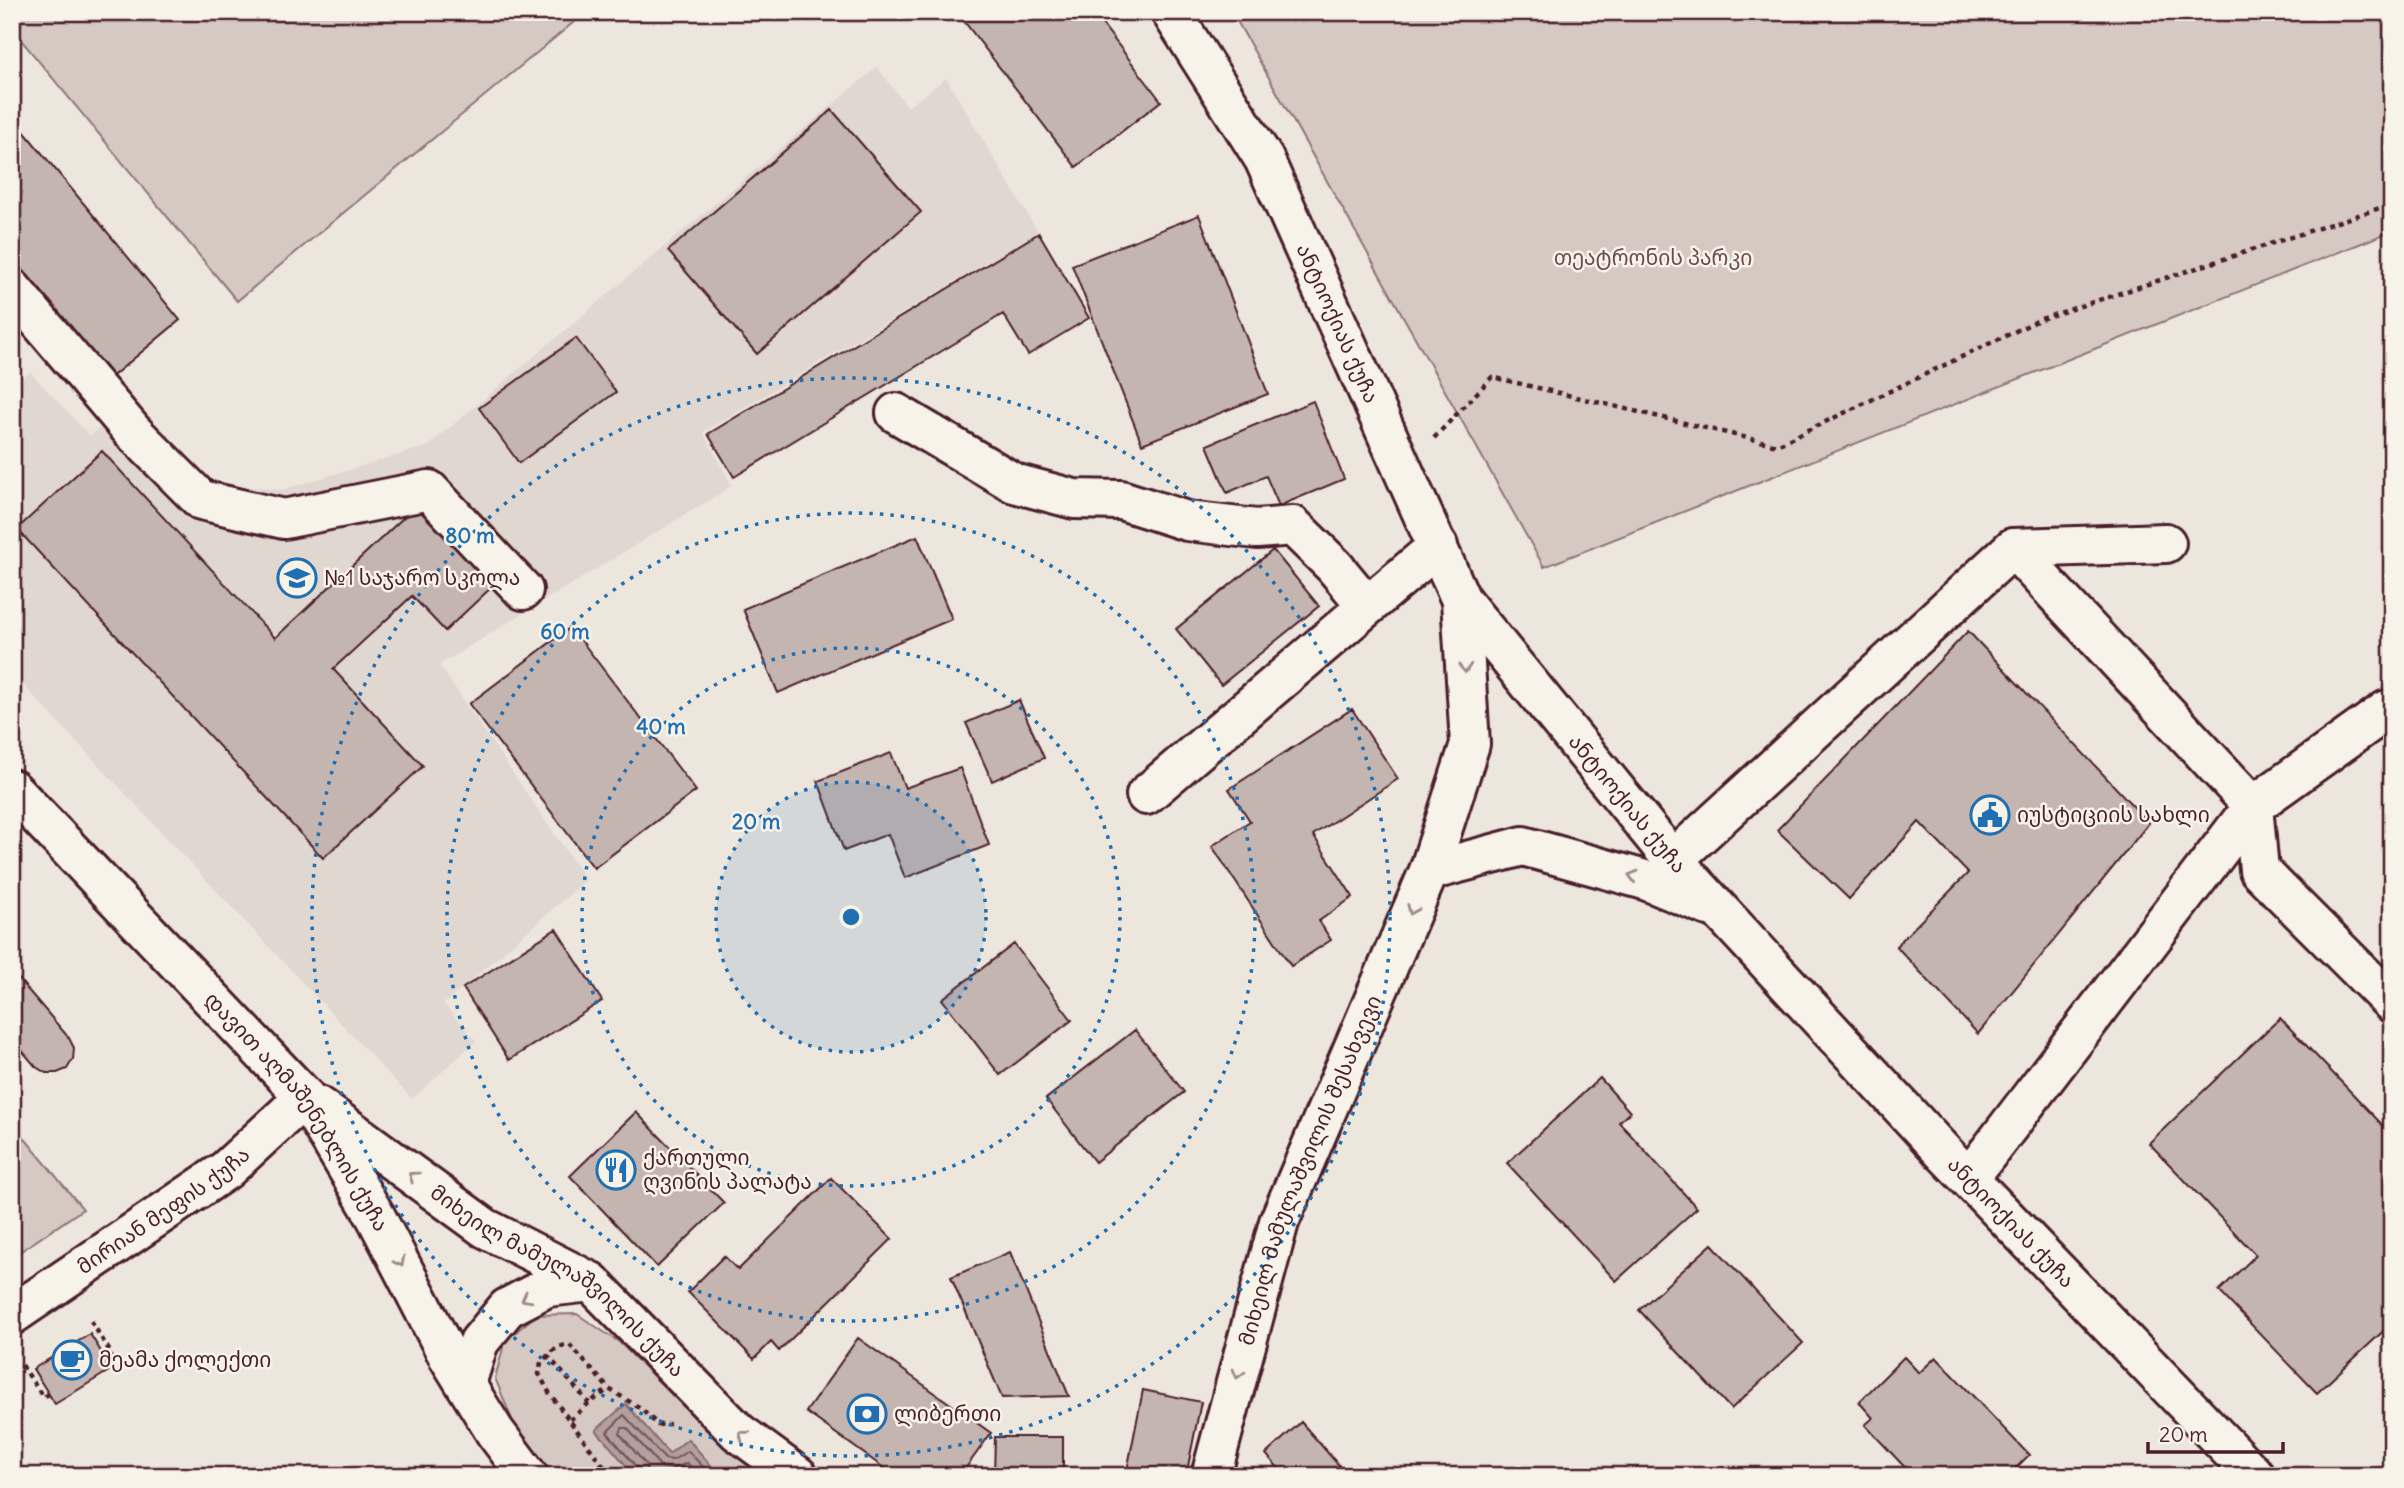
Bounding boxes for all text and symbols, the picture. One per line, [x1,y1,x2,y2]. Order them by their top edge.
street label: ანტიოქიას ქუჩა [1291,239,1385,407]
park label: თეატრონის პარკი [1554,244,1752,271]
text: 80 m [445,522,495,549]
school or university icon: №1 საჯარო სკოლა [276,557,318,599]
place label: №1 საჯარო სკოლა [324,564,520,591]
text: 60 m [540,618,590,645]
one-way arrow [1458,663,1473,674]
text: 40 m [636,713,686,740]
street label: ანტიოქიას ქუჩა [1563,728,1692,879]
public building icon: იუსტიციის სახლი [1969,794,2011,836]
place label: იუსტიციის სახლი [2017,801,2210,828]
text: 20 m [732,808,781,835]
one-way arrow [1627,870,1639,885]
one-way arrow [1406,902,1420,915]
centre of rings [839,905,863,929]
street label: დავით აღმაშენებლის ქუჩა [199,986,395,1236]
street label: მიხეილ მამულაშვილის შესახვევი [1233,991,1387,1348]
street label: მირიან მეფის ქუჩა [72,1141,255,1280]
place label: ქართული ღვინის პალატა [643,1144,812,1195]
restaurant icon: ქართული ღვინის პალატა [595,1149,637,1191]
street label: ანტიოქიას ქუჩა [1942,1151,2081,1293]
one-way arrow [408,1172,421,1184]
street label: მიხეილ მამულაშვილის ქუჩა [425,1179,691,1383]
one-way arrow [391,1255,405,1267]
one-way arrow [520,1290,533,1303]
cafe icon: მეამა ქოლექთი [51,1339,93,1381]
place label: მეამა ქოლექთი [99,1346,271,1373]
one-way arrow [1232,1368,1246,1380]
bank icon: ლიბერთი [846,1393,888,1435]
place label: ლიბერთი [894,1400,1001,1427]
scale bar [2148,1411,2283,1455]
text: 20 m [2159,1421,2208,1448]
one-way arrow [738,1431,751,1444]

